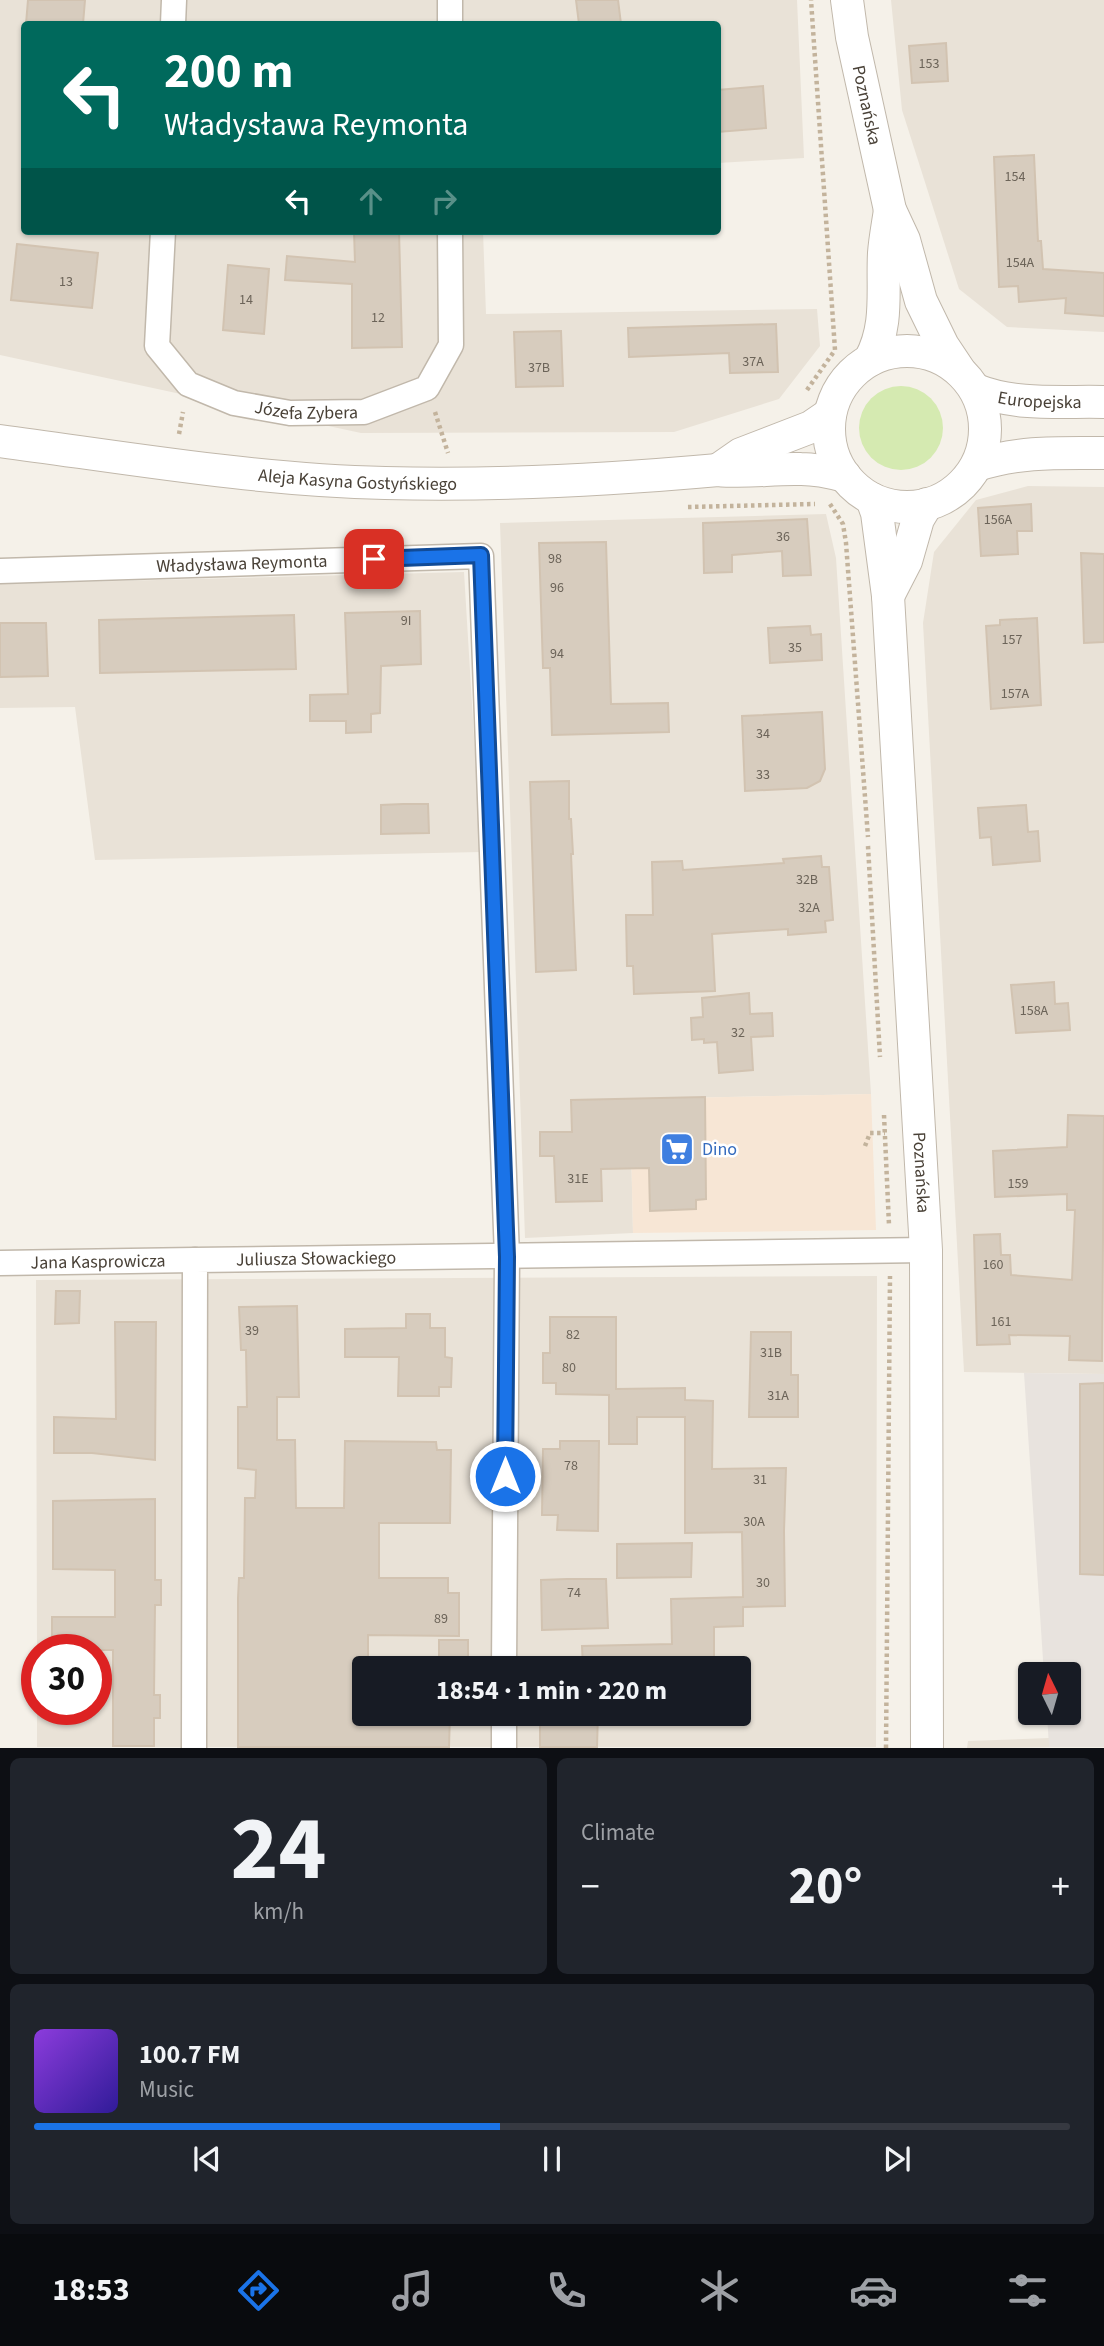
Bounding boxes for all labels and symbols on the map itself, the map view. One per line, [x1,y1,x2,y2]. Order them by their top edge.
house number: 153 [919,54,939,74]
street label: Poznańska [846,63,888,147]
house number: 154 [1005,167,1025,187]
house number: 154A [1006,253,1035,273]
house number: 13 [59,272,73,292]
house number: 14 [239,290,253,310]
house number: 12 [371,308,385,328]
house number: 37A [742,352,764,372]
house number: 37B [528,358,550,378]
street label: Europejska [996,385,1082,415]
street label: Józefa Zybera [253,394,358,426]
street label: Aleja Kasyna Gostyńskiego [257,462,457,496]
house number: 156A [984,510,1013,530]
house number: 36 [776,527,790,547]
pin [344,529,404,589]
street label: Władysława Reymonta [156,548,328,579]
house number: 98 [548,549,562,569]
house number: 96 [550,578,564,598]
house number: 9I [401,611,411,631]
house number: 157 [1002,630,1022,650]
house number: 35 [788,638,802,658]
house number: 94 [550,644,564,664]
house number: 157A [1001,684,1030,704]
house number: 34 [756,724,770,744]
house number: 33 [756,765,770,785]
house number: 32B [796,870,818,890]
house number: 32A [798,898,820,918]
house number: 158A [1020,1001,1049,1021]
house number: 32 [731,1023,745,1043]
supermarket icon: Dino [658,1130,696,1168]
street label: Poznańska [907,1131,936,1214]
place label: Dino [702,1137,737,1162]
house number: 31E [567,1169,589,1189]
house number: 159 [1008,1174,1028,1194]
street label: Juliusza Słowackiego [236,1245,396,1272]
street label: Jana Kasprowicza [30,1248,166,1275]
house number: 160 [983,1255,1003,1275]
house number: 161 [991,1312,1011,1332]
house number: 39 [245,1321,259,1341]
house number: 82 [566,1325,580,1345]
house number: 31B [760,1343,782,1363]
house number: 80 [562,1358,576,1378]
house number: 31A [767,1386,789,1406]
position arrow [468,1439,542,1513]
house number: 78 [564,1456,578,1476]
house number: 31 [753,1470,767,1490]
house number: 30A [743,1512,765,1532]
house number: 30 [756,1573,770,1593]
house number: 74 [567,1583,581,1603]
house number: 89 [434,1609,448,1629]
speed limit sign: 30 [21,1634,112,1725]
north arrow [1018,1662,1082,1726]

